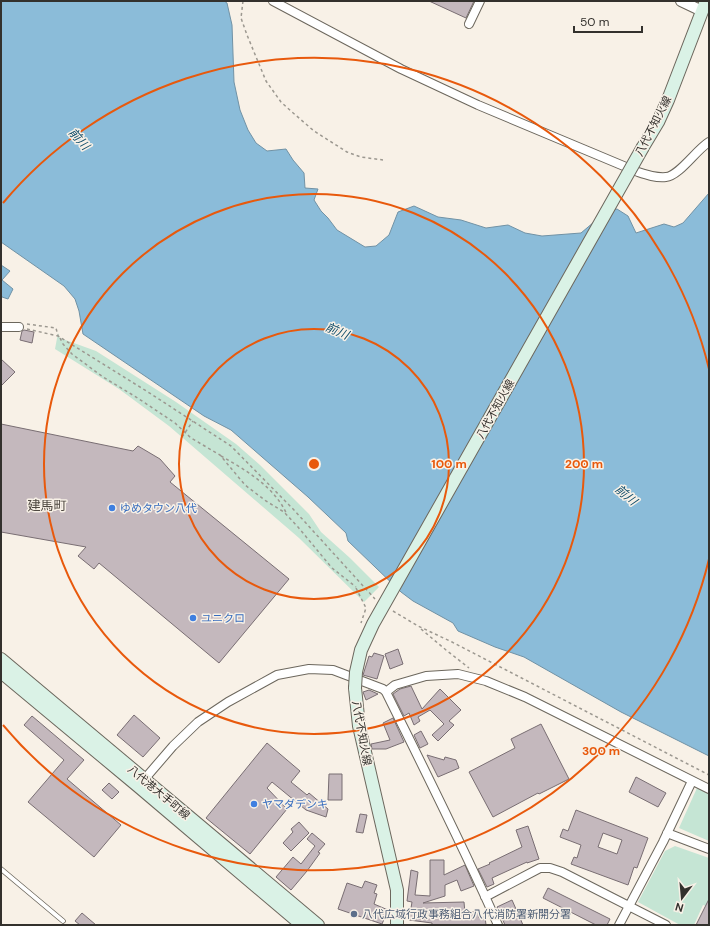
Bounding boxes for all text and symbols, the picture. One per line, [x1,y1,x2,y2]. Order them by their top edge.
scale bar [574,8,642,34]
text: 50 m [580,14,609,30]
street label: 八代不知火線 [632,93,674,159]
water label: 前川 [65,125,94,155]
water label: 前川 [323,319,353,344]
street label: 八代不知火線 [473,377,517,441]
text: 100 m [431,456,467,472]
text: 200 m [565,456,603,472]
centre of rings [307,457,321,471]
water label: 前川 [612,481,642,510]
district label: 建馬町 [27,497,67,514]
place label: ゆめタウン八代 [120,501,197,515]
marker: ゆめタウン八代 [107,503,117,513]
place label: ユニクロ [201,611,245,625]
marker: ユニクロ [188,613,198,623]
street label: 八代不知火線 [349,699,375,767]
text: 300 m [582,743,620,759]
street label: 八代港大手町線 [125,762,193,822]
place label: ヤマダデンキ [262,797,328,811]
marker: ヤマダデンキ [249,799,259,809]
north arrow [662,878,702,918]
text: N [673,900,685,915]
place label: 八代広域行政事務組合八代消防署新開分署 [362,907,571,921]
marker: 八代広域行政事務組合八代消防署新開分署 [349,909,359,919]

